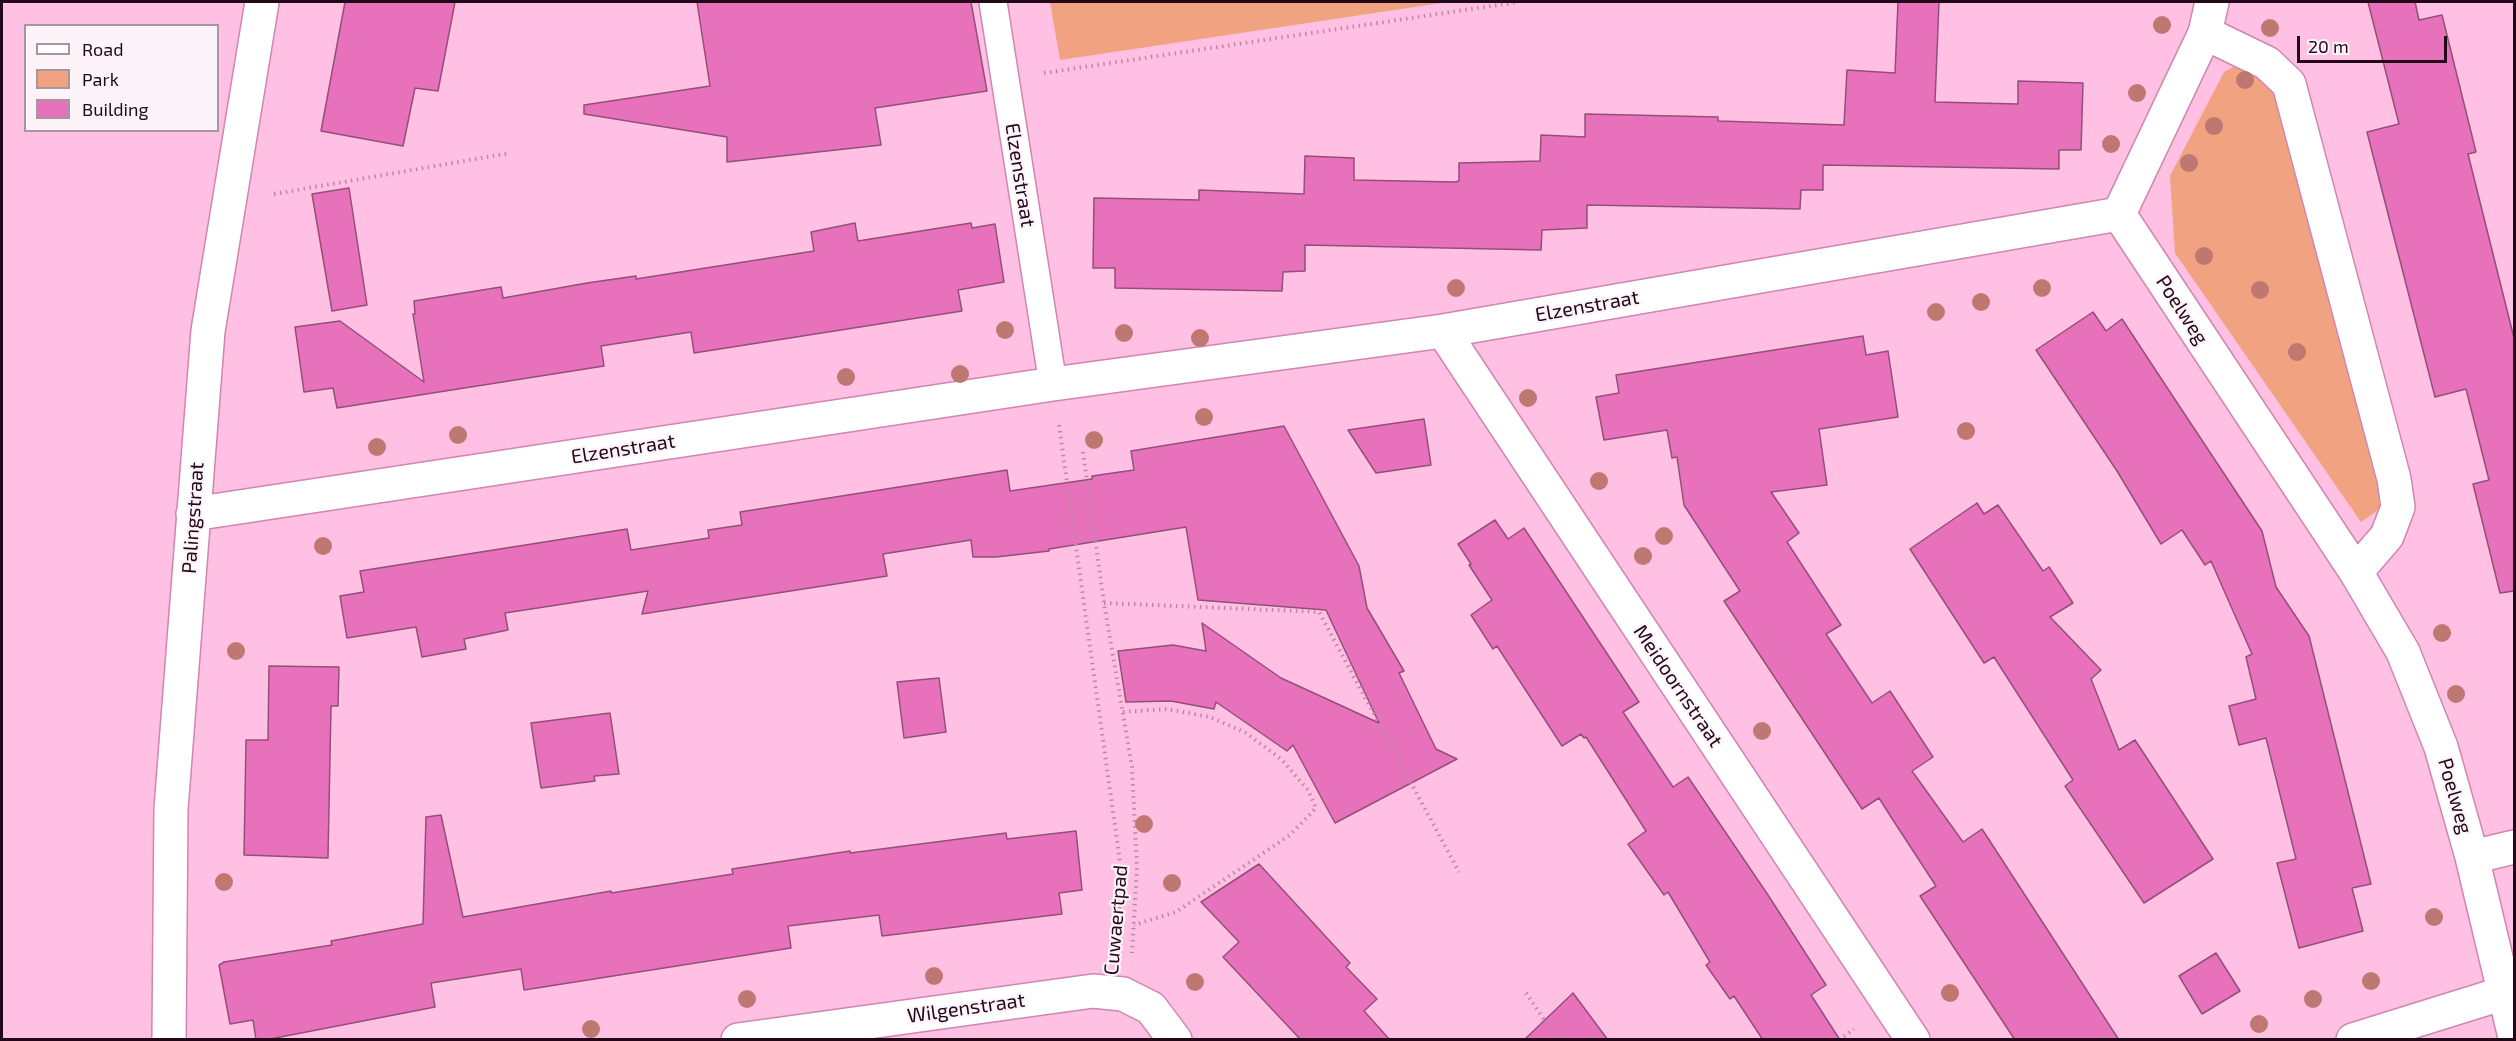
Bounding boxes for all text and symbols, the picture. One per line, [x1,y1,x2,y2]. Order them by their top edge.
legend [24,24,219,132]
scale bar [2300,24,2450,62]
text: 20 m [2308,35,2349,57]
text: Road [82,38,123,60]
text: Park [82,68,119,90]
text: Building [82,98,149,120]
street label: Elzenstraat [1000,121,1040,229]
street label: Poelweg [2151,271,2213,349]
street label: Elzenstraat [1533,285,1641,327]
street label: Elzenstraat [569,429,677,469]
street label: Palingstraat [177,461,209,575]
street label: Meidoornstraat [1628,620,1728,752]
street label: Poelweg [2433,755,2477,837]
street label: Cuwaertpad [1099,864,1133,976]
street label: Wilgenstraat [906,988,1026,1028]

